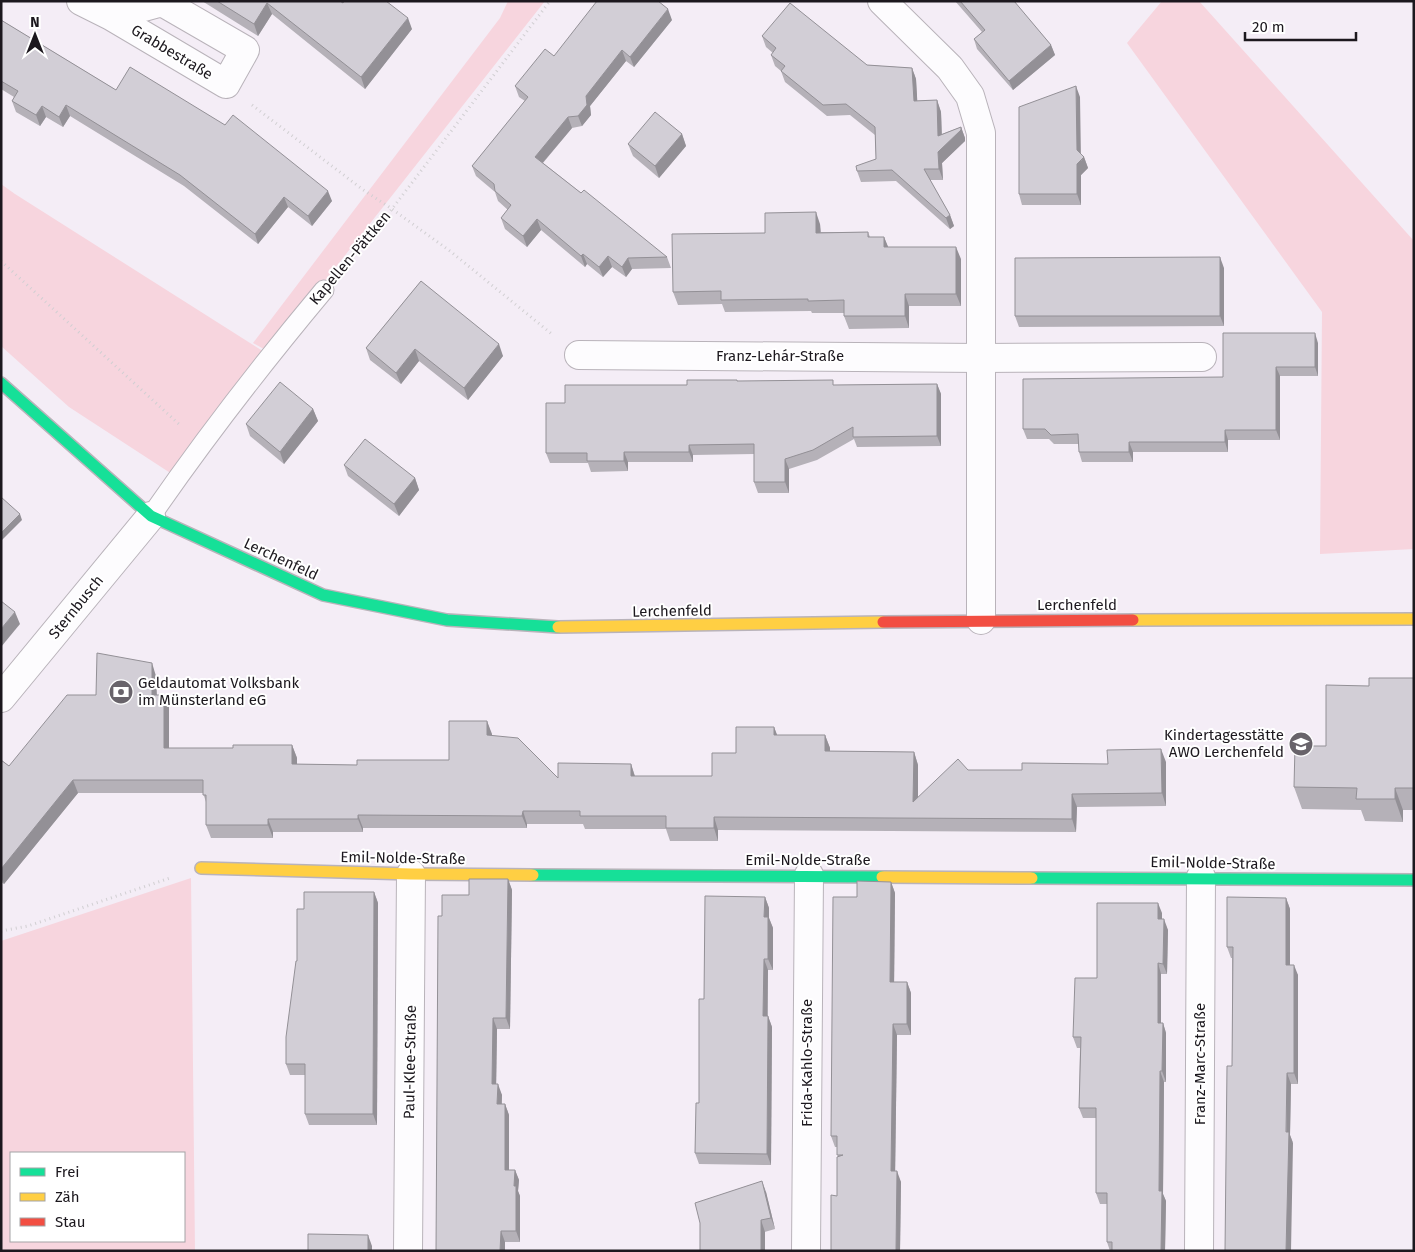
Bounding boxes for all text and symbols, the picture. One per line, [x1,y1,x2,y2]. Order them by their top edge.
north arrow [10,10,60,60]
scale bar [1245,10,1356,42]
text: N [30,14,40,31]
text: 20 m [1252,18,1285,36]
street label: Grabbestraße [128,21,216,83]
street label: Kapellen-Pättken [305,207,395,309]
street label: Franz-Lehár-Straße [716,347,844,365]
street label: Lerchenfeld [241,534,321,584]
street label: Sternbusch [45,572,107,642]
street label: Lerchenfeld [1037,596,1117,614]
street label: Lerchenfeld [632,601,712,621]
place label: Geldautomat Volksbank im Münsterland eG [138,674,300,709]
bank icon: Geldautomat Volksbank im Münsterland eG [108,679,134,705]
place label: Kindertagesstätte AWO Lerchenfeld [1164,726,1284,761]
school or university icon: Kindertagesstätte AWO Lerchenfeld [1288,731,1314,757]
street label: Emil-Nolde-Straße [340,848,466,868]
street label: Emil-Nolde-Straße [745,851,871,869]
street label: Emil-Nolde-Straße [1150,853,1276,873]
street label: Frida-Kahlo-Straße [798,999,816,1127]
street label: Franz-Marc-Straße [1191,1003,1209,1125]
street label: Paul-Klee-Straße [400,1005,420,1119]
legend [10,1152,185,1242]
text: Frei [55,1163,80,1181]
text: Zäh [55,1188,80,1206]
text: Stau [55,1213,85,1231]

